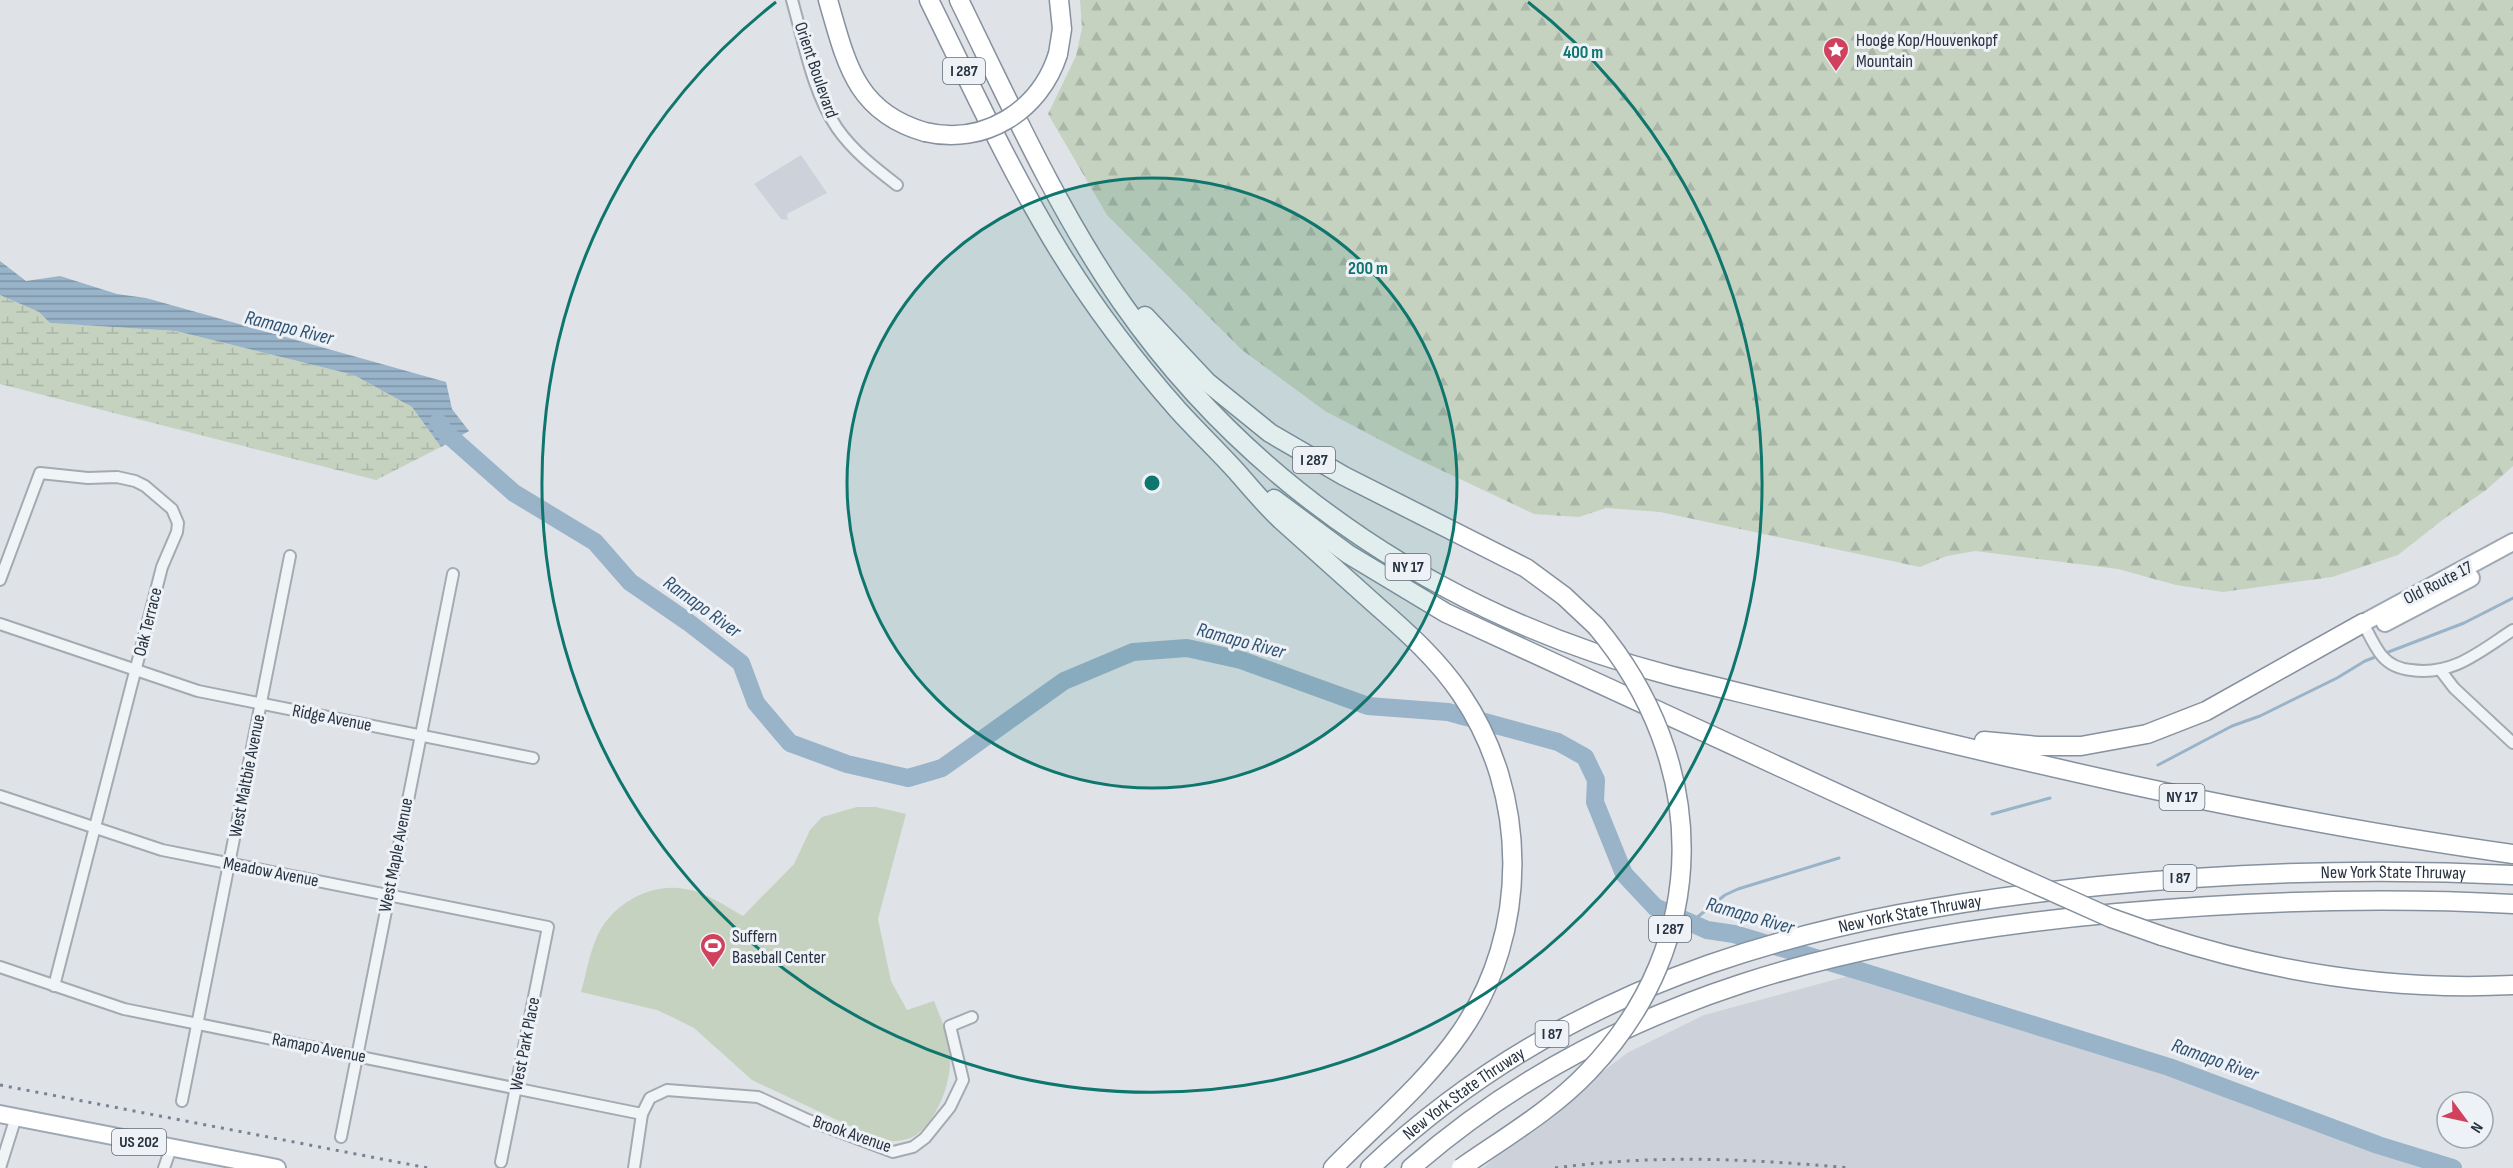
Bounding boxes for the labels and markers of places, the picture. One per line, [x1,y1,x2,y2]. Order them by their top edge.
place label: Hooge Kop/Houvenkopf Mountain [1856,30,1999,72]
place icon: Hooge Kop/Houvenkopf Mountain [1821,35,1851,73]
centre of rings [1142,473,1162,493]
place label: Suffern Baseball Center [732,926,826,968]
sports icon: Suffern Baseball Center [698,931,728,969]

